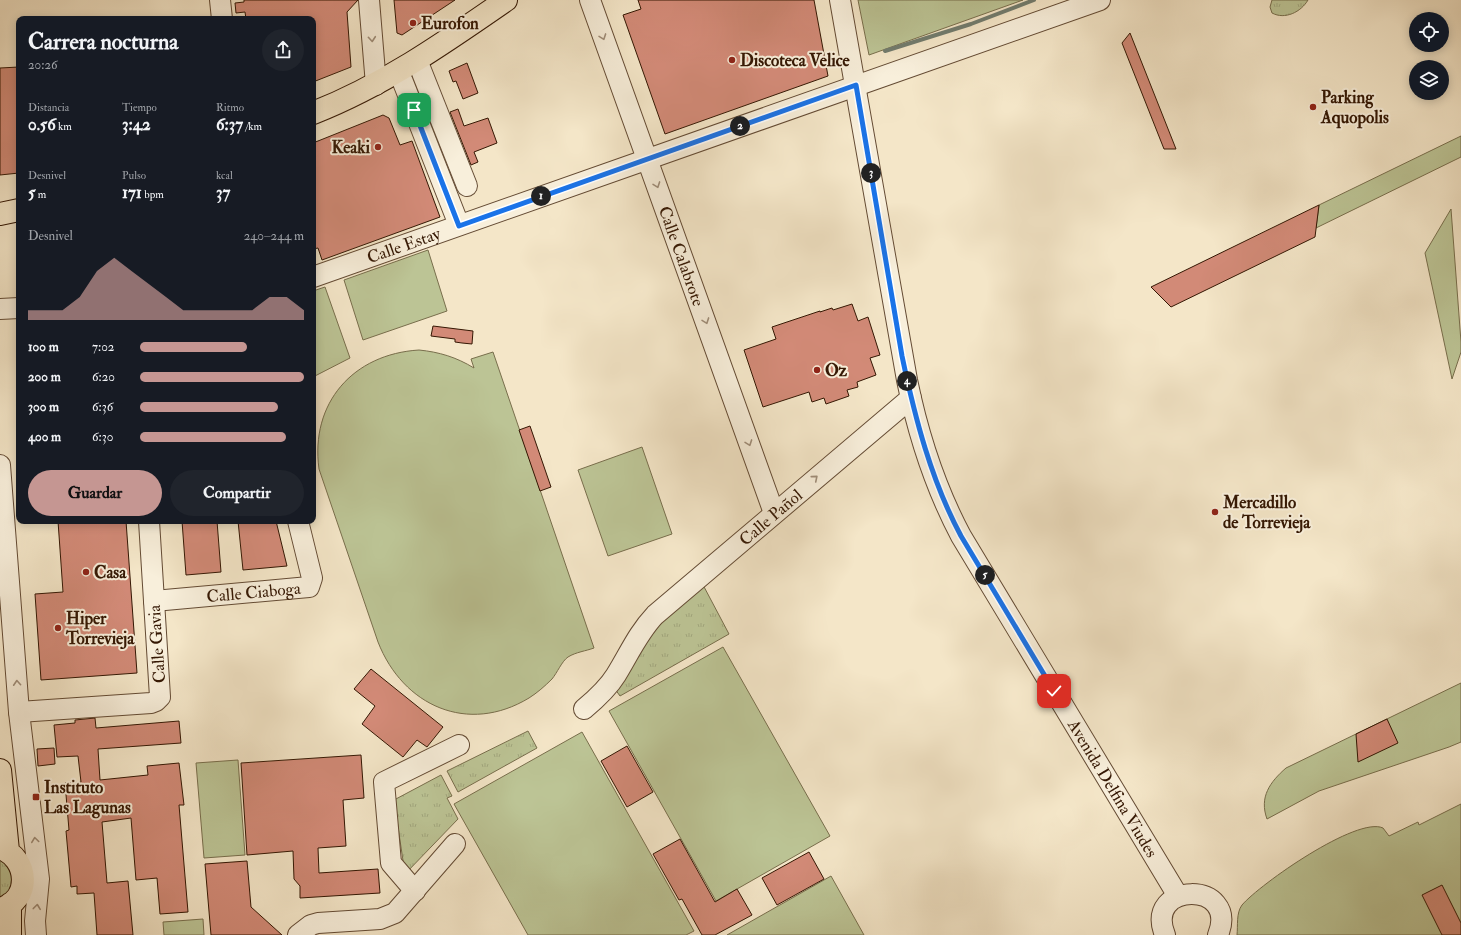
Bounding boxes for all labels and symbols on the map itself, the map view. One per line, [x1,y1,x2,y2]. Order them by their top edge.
place label: Eurofon [421,13,479,34]
marker: Eurofon [408,18,418,28]
one-way arrow [599,33,607,40]
one-way arrow [368,36,377,42]
place label: Discoteca Velice [740,50,851,71]
marker: Discoteca Velice [727,55,737,65]
place label: Parking Aquopolis [1320,87,1389,129]
pin [397,93,431,127]
marker: Parking Aquopolis [1308,102,1318,112]
pin: 2 [730,116,750,136]
place label: Keaki [332,137,370,158]
marker: Keaki [373,142,383,152]
pin: 3 [861,163,881,183]
one-way arrow [652,182,660,189]
pin: 1 [531,186,551,206]
street label: Calle Calabrote [654,203,709,309]
street label: Calle Estay [364,222,444,268]
one-way arrow [701,317,709,324]
place label: Oz [825,360,848,381]
marker: Oz [812,365,822,375]
pin: 4 [897,371,917,391]
one-way arrow [745,440,753,447]
one-way arrow [810,476,818,483]
street label: Calle Pañol [735,484,807,550]
place label: Mercadillo de Torrevieja [1222,492,1311,534]
marker: Mercadillo de Torrevieja [1210,507,1220,517]
place label: Casa [94,562,127,583]
pin: 5 [975,565,995,585]
marker: Casa [81,567,91,577]
street label: Calle Ciaboga [206,577,303,607]
street label: Calle Gavia [144,603,170,684]
place label: Hiper Torrevieja [65,608,135,650]
marker: Hiper Torrevieja [53,623,63,633]
pin [1037,674,1071,708]
one-way arrow [12,680,21,686]
street label: Avenida Delfina Viudes [1063,715,1163,861]
place label: Instituto Las Lagunas [44,777,131,819]
marker: Instituto Las Lagunas [31,792,41,802]
one-way arrow [31,837,40,843]
one-way arrow [32,904,41,910]

